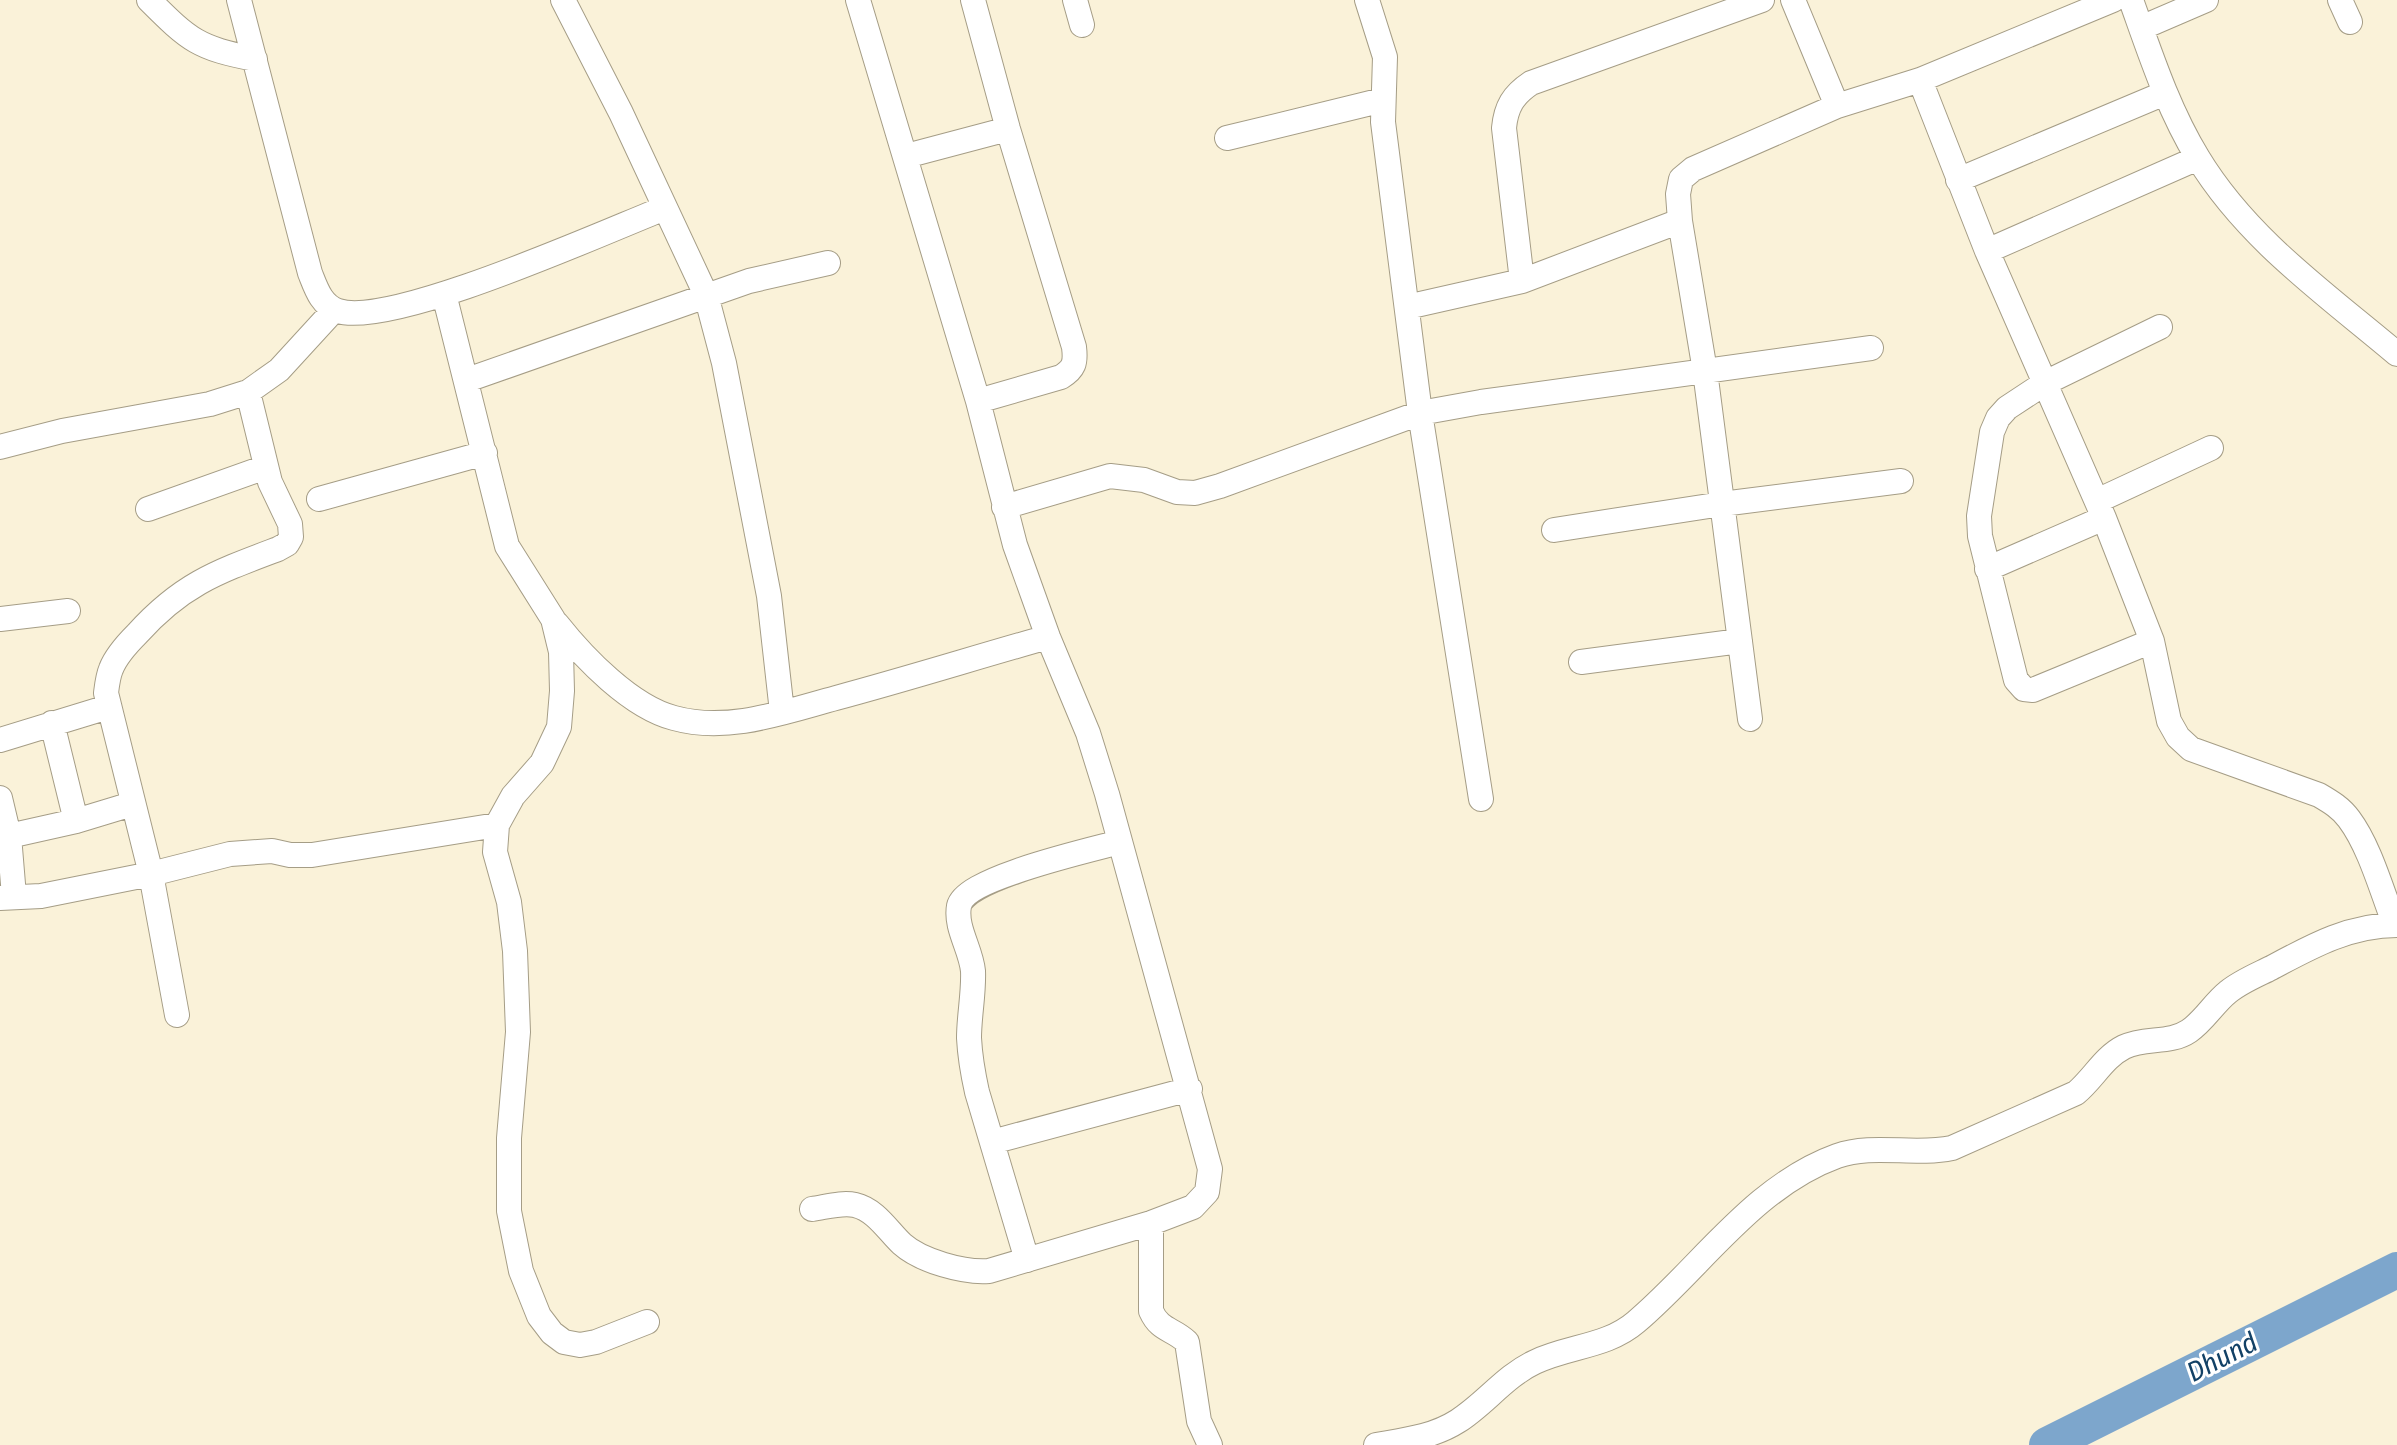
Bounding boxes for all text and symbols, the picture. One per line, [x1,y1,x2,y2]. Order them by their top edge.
water label: Dhund [2181,1325,2263,1389]

